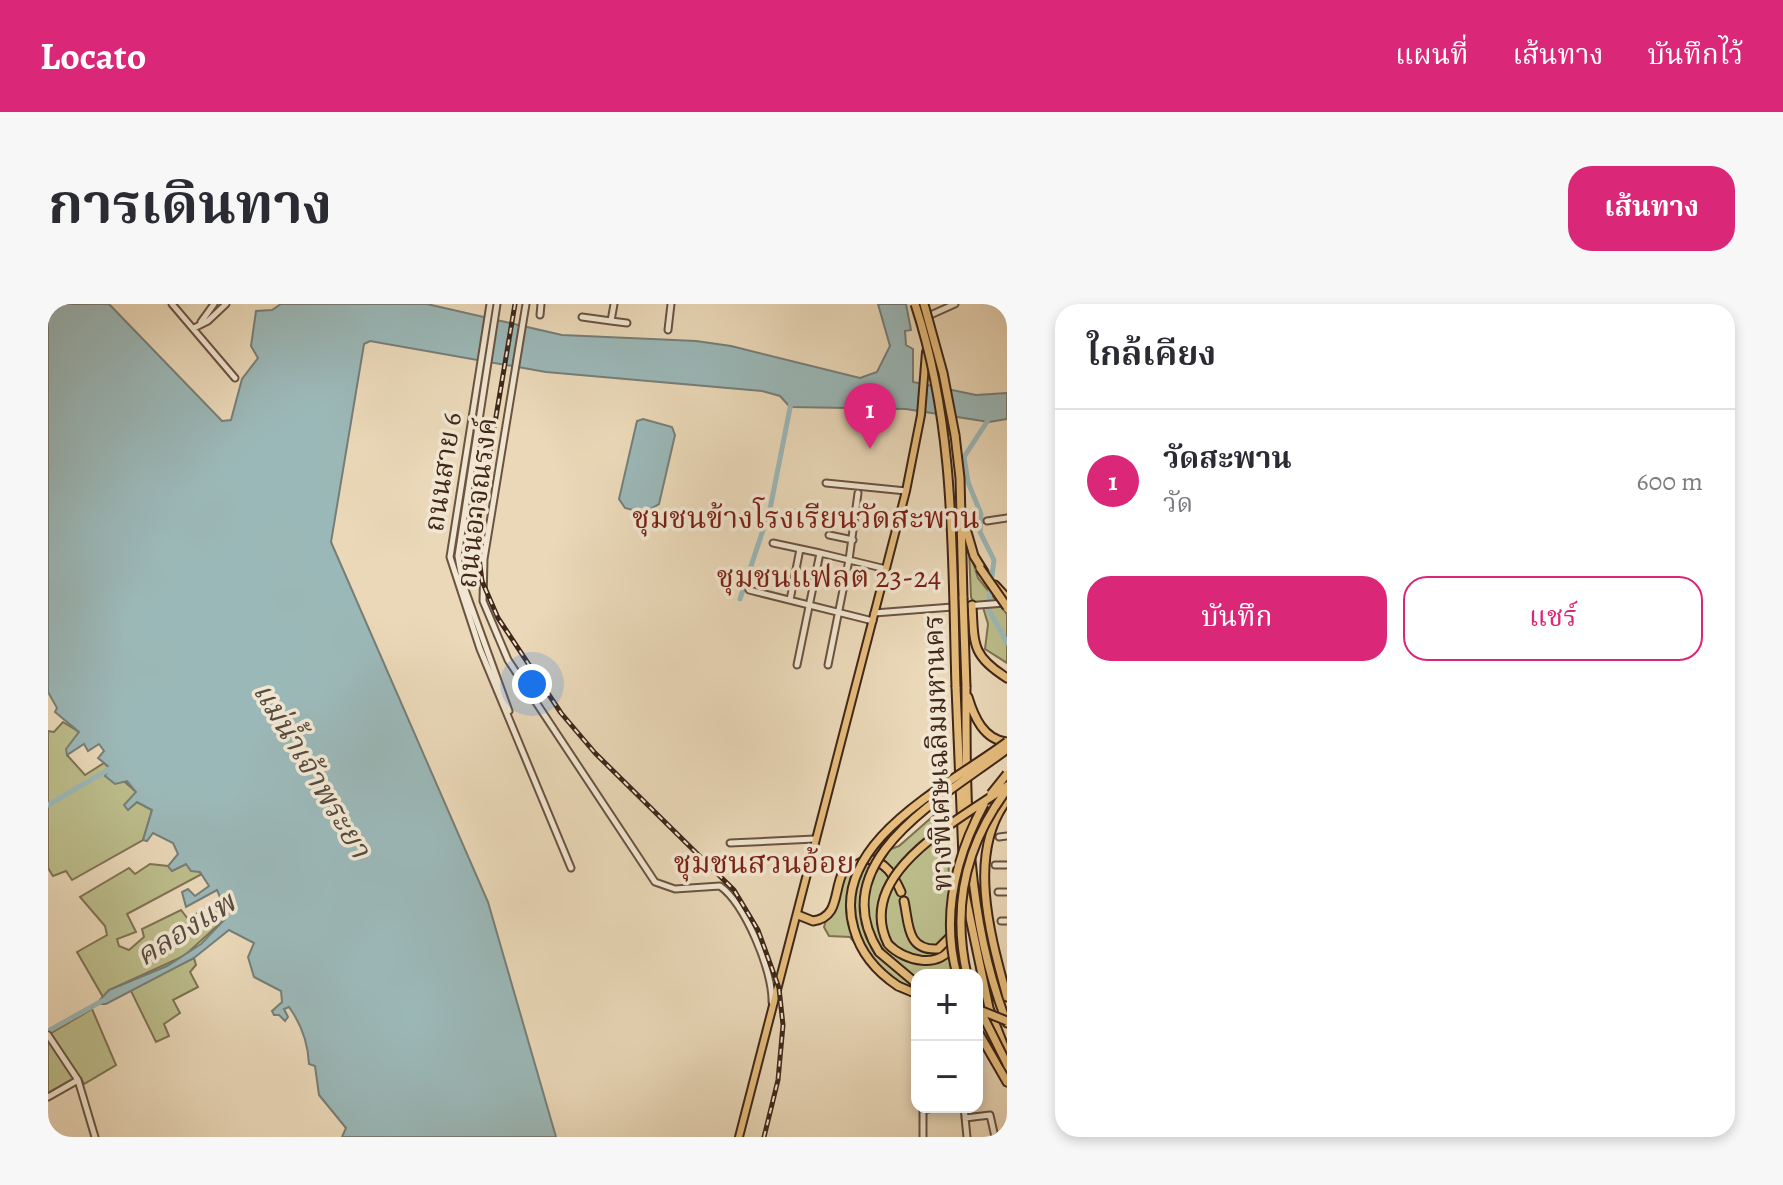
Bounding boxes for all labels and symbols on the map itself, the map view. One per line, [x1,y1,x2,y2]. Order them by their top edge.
pin: 1 [844,383,896,449]
street label: ถนนสาย 6 [415,410,471,534]
street label: ถนนอาจณรงค์ [448,416,506,590]
district label: ชุมชนข้างโรงเรียนวัดสะพาน [632,497,980,538]
district label: ชุมชนแฟลต 23-24 [717,557,941,597]
street label: ทางพิเศษเฉลิมมหานคร [914,614,962,892]
your location [512,664,552,704]
water label: แม่น้ำเจ้าพระยา [244,674,383,866]
district label: ชุมชนสวนอ้อย [674,843,854,883]
water label: คลองแพ [127,882,244,975]

